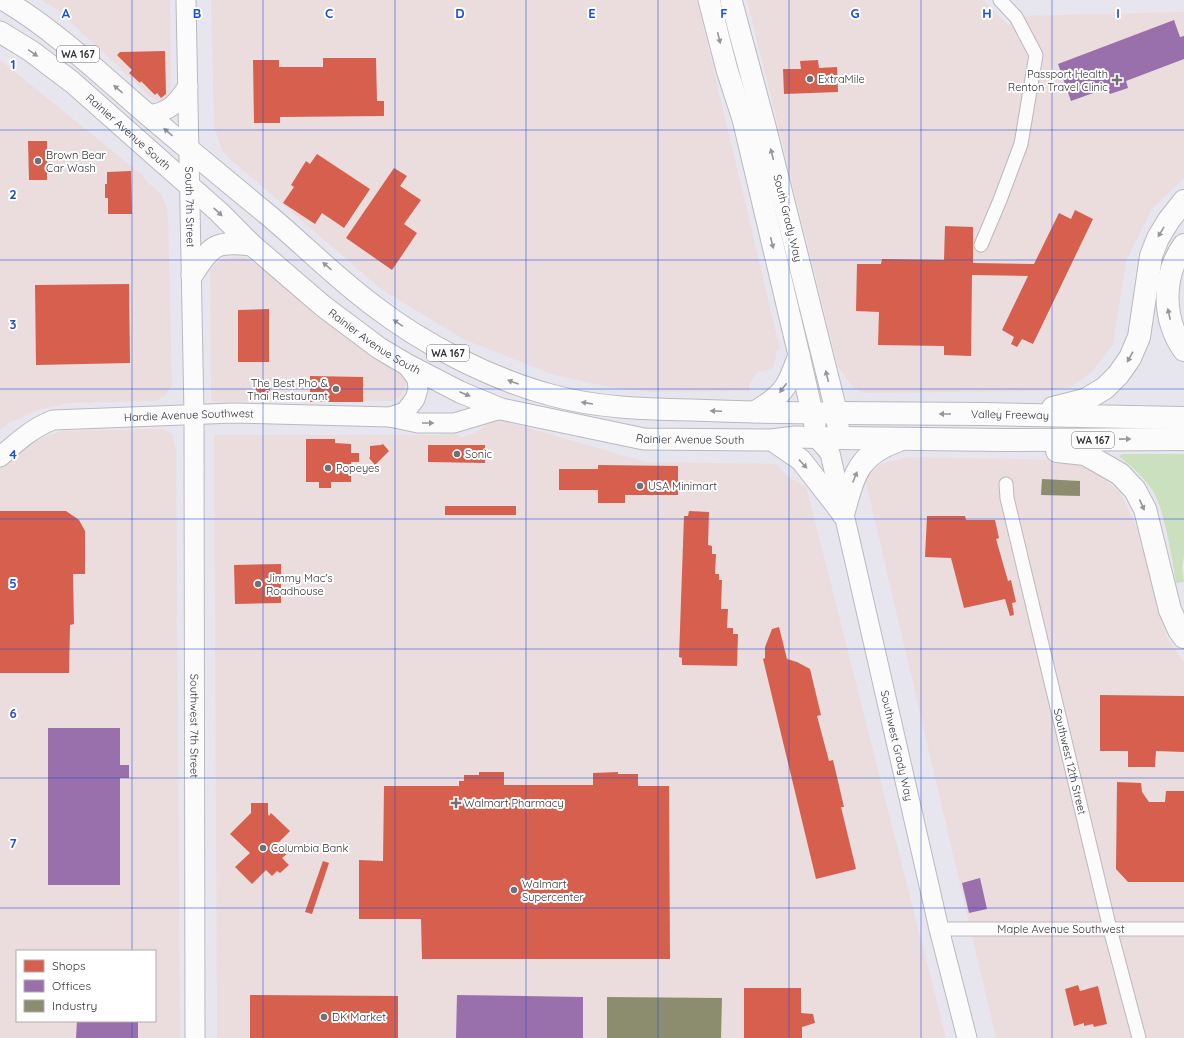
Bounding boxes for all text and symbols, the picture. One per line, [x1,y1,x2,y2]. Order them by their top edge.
text: A [62,5,71,21]
text: B [193,5,201,21]
text: C [325,5,333,21]
text: D [455,5,465,21]
text: E [588,5,596,21]
text: F [720,5,728,21]
text: G [850,5,860,21]
text: H [982,5,992,21]
text: I [1116,5,1120,21]
one-way arrow [716,32,722,44]
road number: WA 167 [57,46,99,62]
one-way arrow [28,49,38,57]
text: 1 [10,56,16,72]
place label: Passport Health Renton Travel Clinic [1008,67,1108,94]
place label: ExtraMile [818,72,865,86]
marker: ExtraMile [805,74,815,84]
marker: Passport Health Renton Travel Clinic [1111,74,1123,86]
one-way arrow [113,85,124,94]
street label: Rainier Avenue South [83,91,174,173]
one-way arrow [163,128,174,137]
place label: Brown Bear Car Wash [46,148,107,175]
one-way arrow [768,148,774,161]
marker: Brown Bear Car Wash [33,156,43,166]
street label: South 7th Street [182,166,198,248]
street label: South Grady Way [770,173,806,263]
text: 2 [9,186,17,202]
one-way arrow [213,207,223,216]
one-way arrow [1158,227,1165,238]
one-way arrow [770,237,776,249]
one-way arrow [322,261,332,271]
street label: Rainier Avenue South [326,306,423,377]
one-way arrow [1165,308,1171,320]
text: 3 [10,316,17,332]
one-way arrow [393,319,403,327]
road number: WA 167 [427,345,469,361]
one-way arrow [1126,351,1133,363]
one-way arrow [824,369,830,381]
place label: The Best Pho & Thai Restaurant [247,376,329,403]
one-way arrow [507,378,519,384]
one-way arrow [779,383,788,394]
marker: The Best Pho & Thai Restaurant [331,384,341,394]
one-way arrow [460,392,472,398]
one-way arrow [581,400,593,406]
street label: Hardie Avenue Southwest [124,406,254,424]
street label: Valley Freeway [971,407,1049,422]
one-way arrow [709,408,722,414]
one-way arrow [938,411,951,417]
one-way arrow [422,420,435,426]
street label: Rainier Avenue South [635,430,744,447]
road number: WA 167 [1072,432,1114,448]
one-way arrow [1119,436,1132,442]
text: 4 [9,446,17,462]
place label: Sonic [465,447,493,461]
marker: Sonic [452,449,462,459]
one-way arrow [799,458,808,469]
place label: Popeyes [336,461,379,475]
marker: Popeyes [323,463,333,473]
one-way arrow [852,471,858,482]
place label: USA Minimart [648,479,717,493]
marker: USA Minimart [635,481,645,491]
one-way arrow [1140,499,1146,511]
place label: Jimmy Mac's Roadhouse [266,571,333,598]
text: 5 [9,575,17,591]
marker: Jimmy Mac's Roadhouse [253,579,263,589]
street label: Southwest 7th Street [187,674,202,778]
street label: Southwest Grady Way [878,689,916,802]
text: 6 [9,705,17,721]
street label: Southwest 12th Street [1051,707,1089,816]
place label: Walmart Pharmacy [464,796,564,810]
marker: Walmart Pharmacy [451,798,461,808]
text: 7 [9,835,17,851]
place label: Columbia Bank [271,841,348,855]
marker: Columbia Bank [258,843,268,853]
place label: Walmart Supercenter [522,877,584,904]
marker: Walmart Supercenter [509,885,519,895]
street label: Maple Avenue Southwest [997,922,1125,936]
legend [16,950,156,1022]
text: Shops [52,958,86,973]
text: Offices [52,978,91,993]
text: Industry [52,998,97,1013]
place label: DK Market [332,1010,386,1024]
marker: DK Market [319,1012,329,1022]

